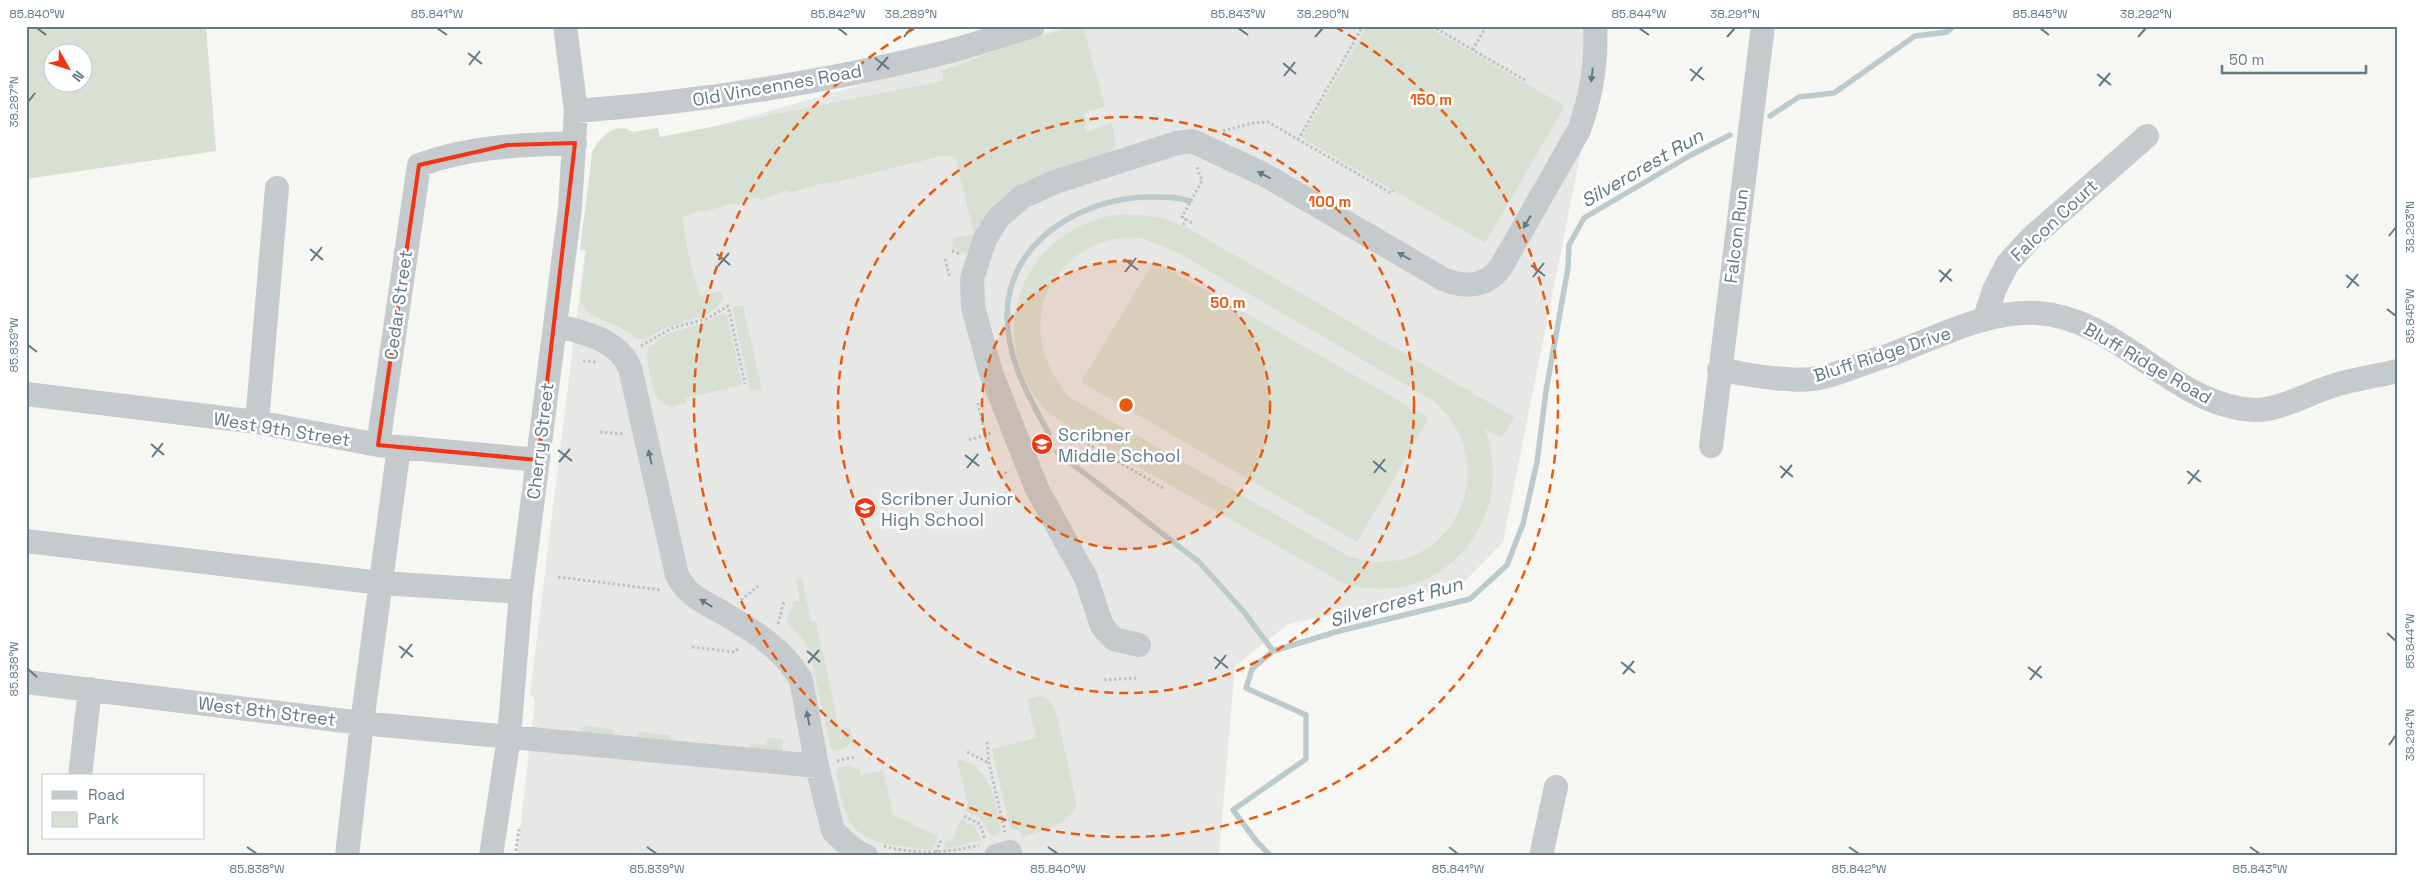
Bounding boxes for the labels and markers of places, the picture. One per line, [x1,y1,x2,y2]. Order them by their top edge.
centre of rings [1117,396,1135,414]
place label: Scribner Middle School [1058,423,1180,467]
school or university icon: Scribner Middle School [1030,432,1054,456]
place label: Scribner Junior High School [881,487,1014,531]
school or university icon: Scribner Junior High School [853,496,877,520]

